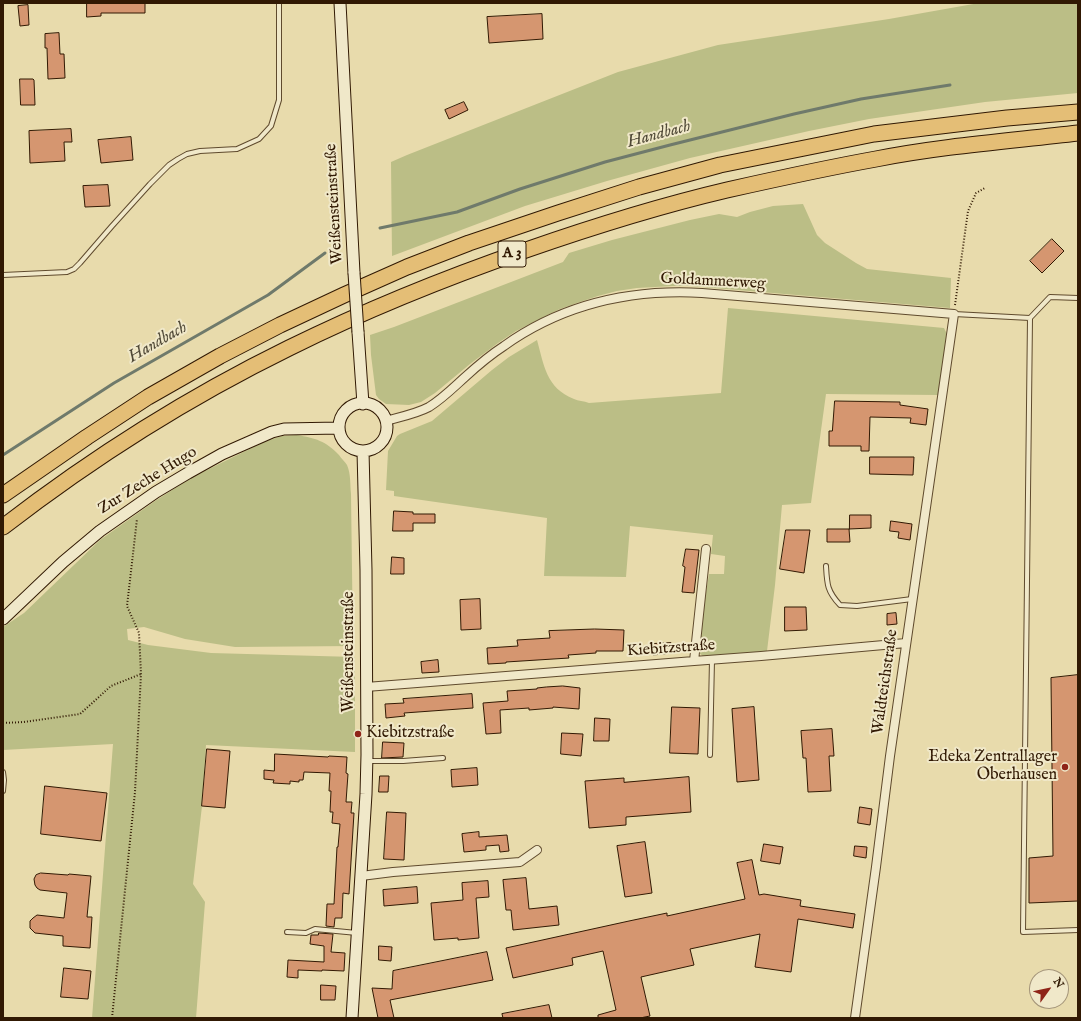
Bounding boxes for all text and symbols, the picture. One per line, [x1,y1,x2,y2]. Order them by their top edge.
water label: Handbach [625,117,693,153]
street label: Weißensteinstraße [322,143,348,265]
road number: A 3 [498,241,526,267]
street label: Goldammerweg [660,270,766,294]
water label: Handbach [125,318,191,368]
street label: Zur Zeche Hugo [95,443,201,519]
street label: Weißensteinstraße [340,592,360,712]
street label: Waldteichstraße [869,628,903,736]
street label: Kiebitzstraße [626,636,716,662]
place label: Kiebitzstraße [366,724,454,744]
marker: Kiebitzstraße [353,729,363,739]
place label: Edeka Zentrallager Oberhausen [928,748,1057,786]
marker: Edeka Zentrallager Oberhausen [1060,762,1070,772]
north arrow [1029,969,1069,1009]
text: N [1050,975,1067,991]

